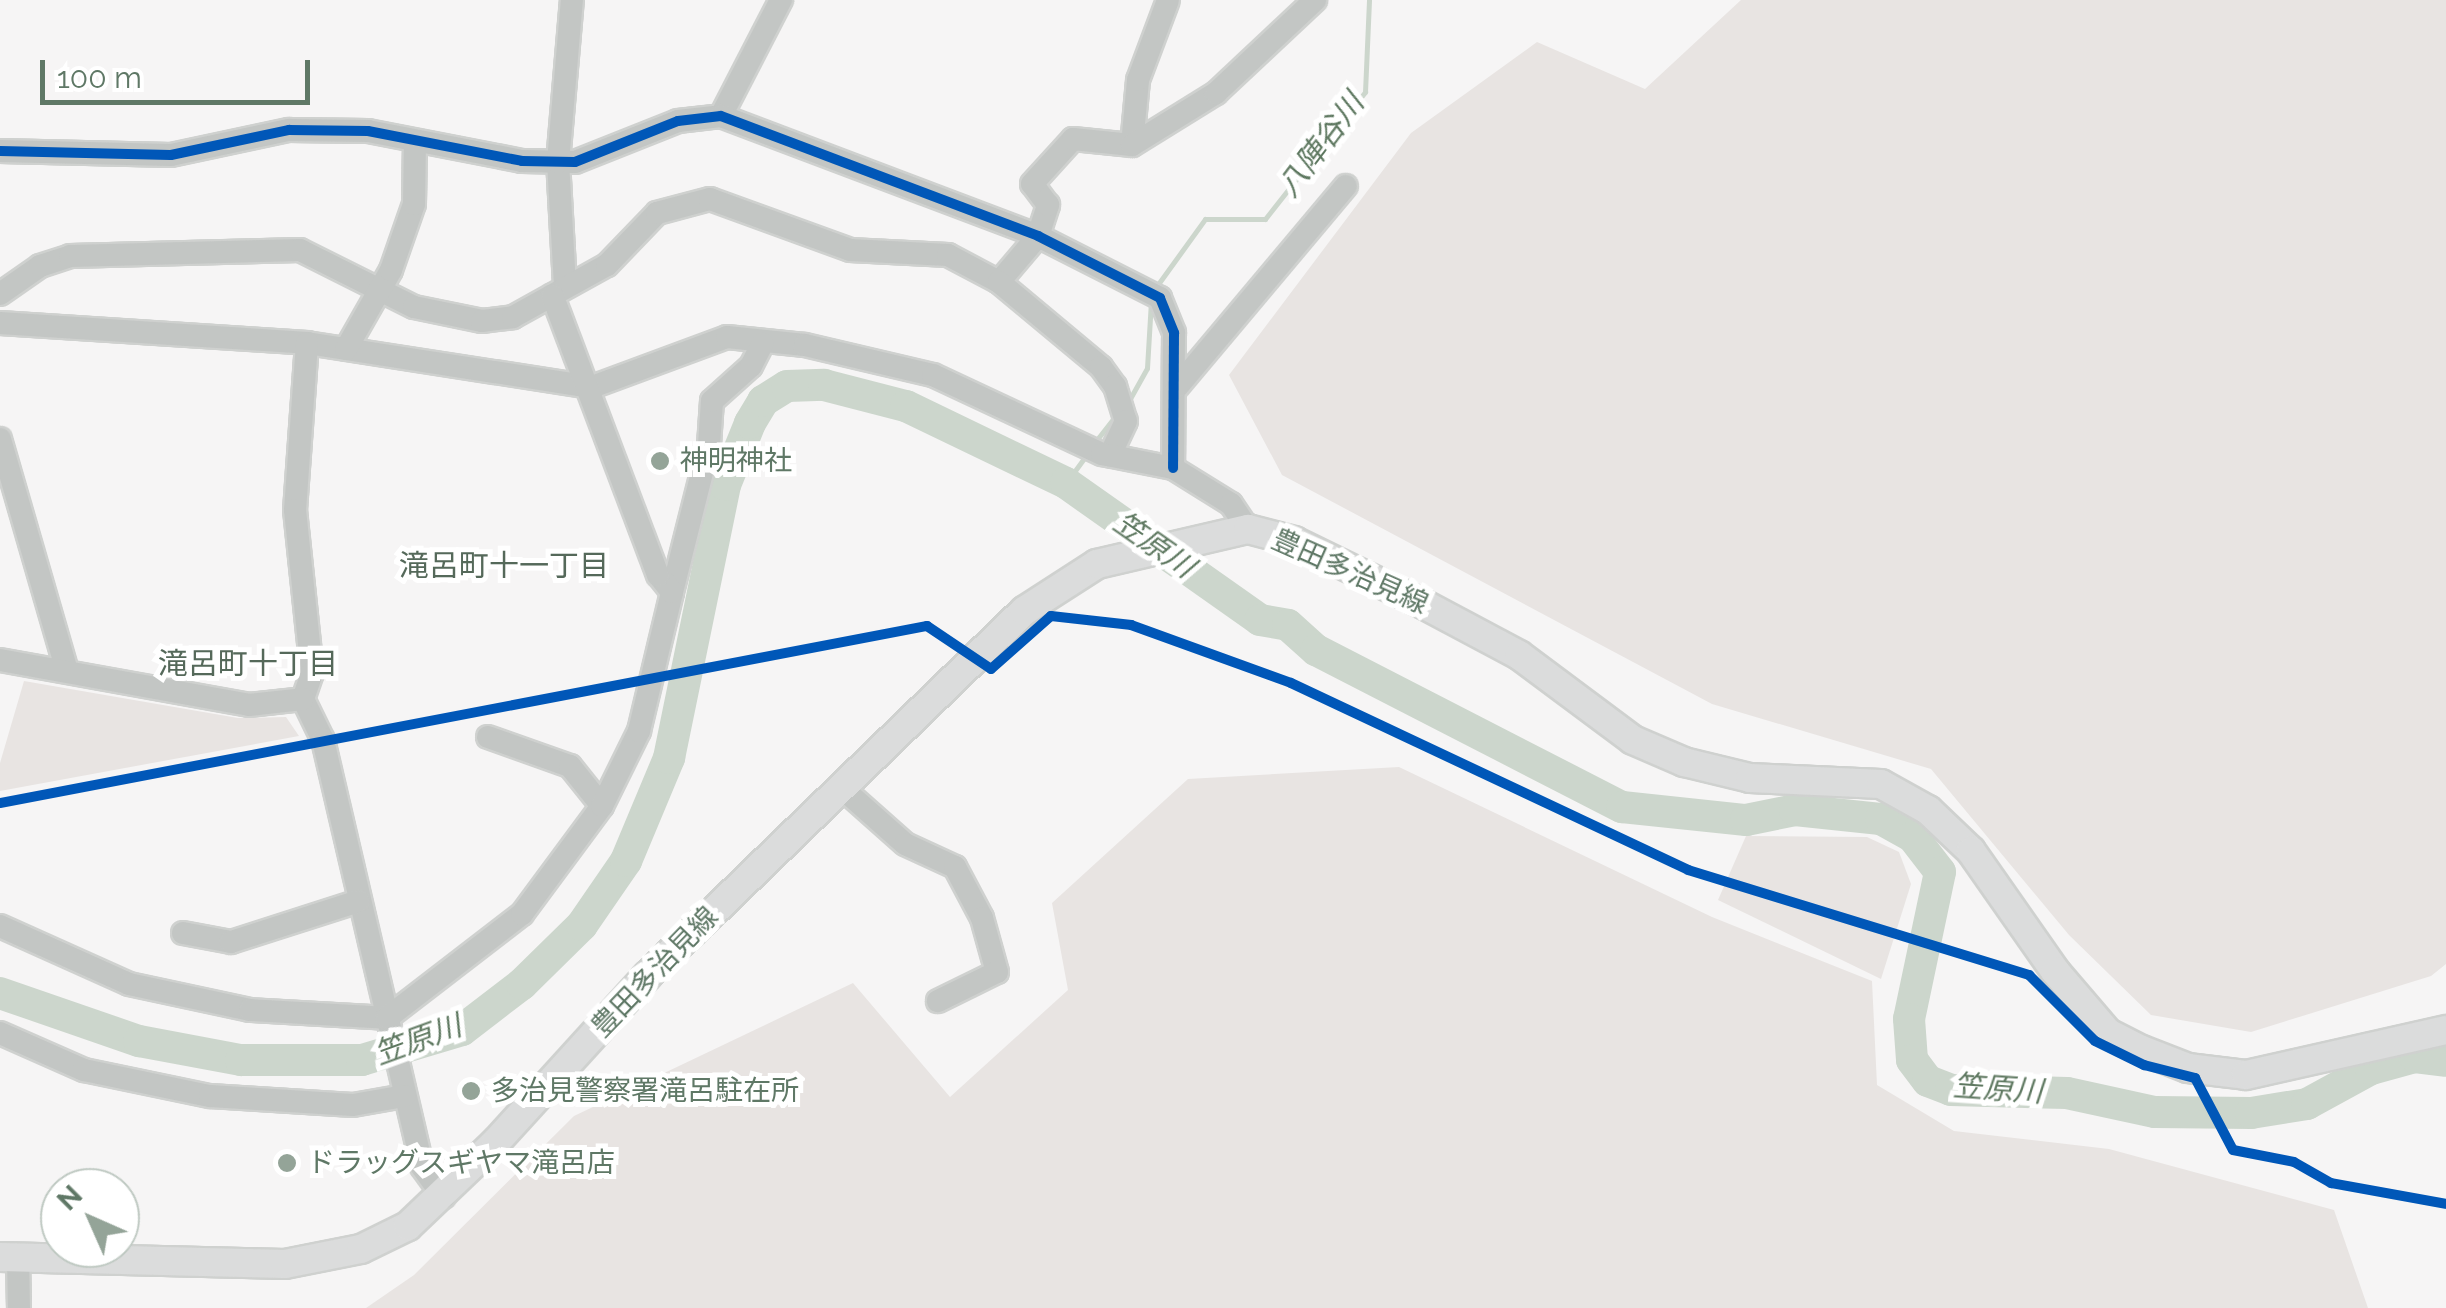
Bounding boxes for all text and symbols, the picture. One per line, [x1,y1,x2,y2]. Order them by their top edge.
scale bar [45,40,315,102]
text: 100 m [57,60,142,95]
water label: 八陣谷川 [1271,86,1371,204]
place label: 神明神社 [680,444,792,478]
marker: 神明神社 [649,450,671,472]
water label: 笠原川 [1107,504,1201,586]
street label: 豊田多治見線 [1266,522,1434,622]
district label: 滝呂町十一丁目 [399,548,609,584]
district label: 滝呂町十丁目 [158,646,338,682]
street label: 豊田多治見線 [585,900,725,1044]
water label: 笠原川 [370,1008,466,1072]
water label: 笠原川 [1952,1068,2044,1110]
place label: 多治見警察署滝呂駐在所 [491,1074,799,1108]
marker: 多治見警察署滝呂駐在所 [460,1080,482,1102]
place label: ドラッグスギヤマ滝呂店 [307,1146,615,1180]
marker: ドラッグスギヤマ滝呂店 [276,1152,298,1174]
north arrow [40,1168,140,1268]
text: N [51,1179,89,1217]

